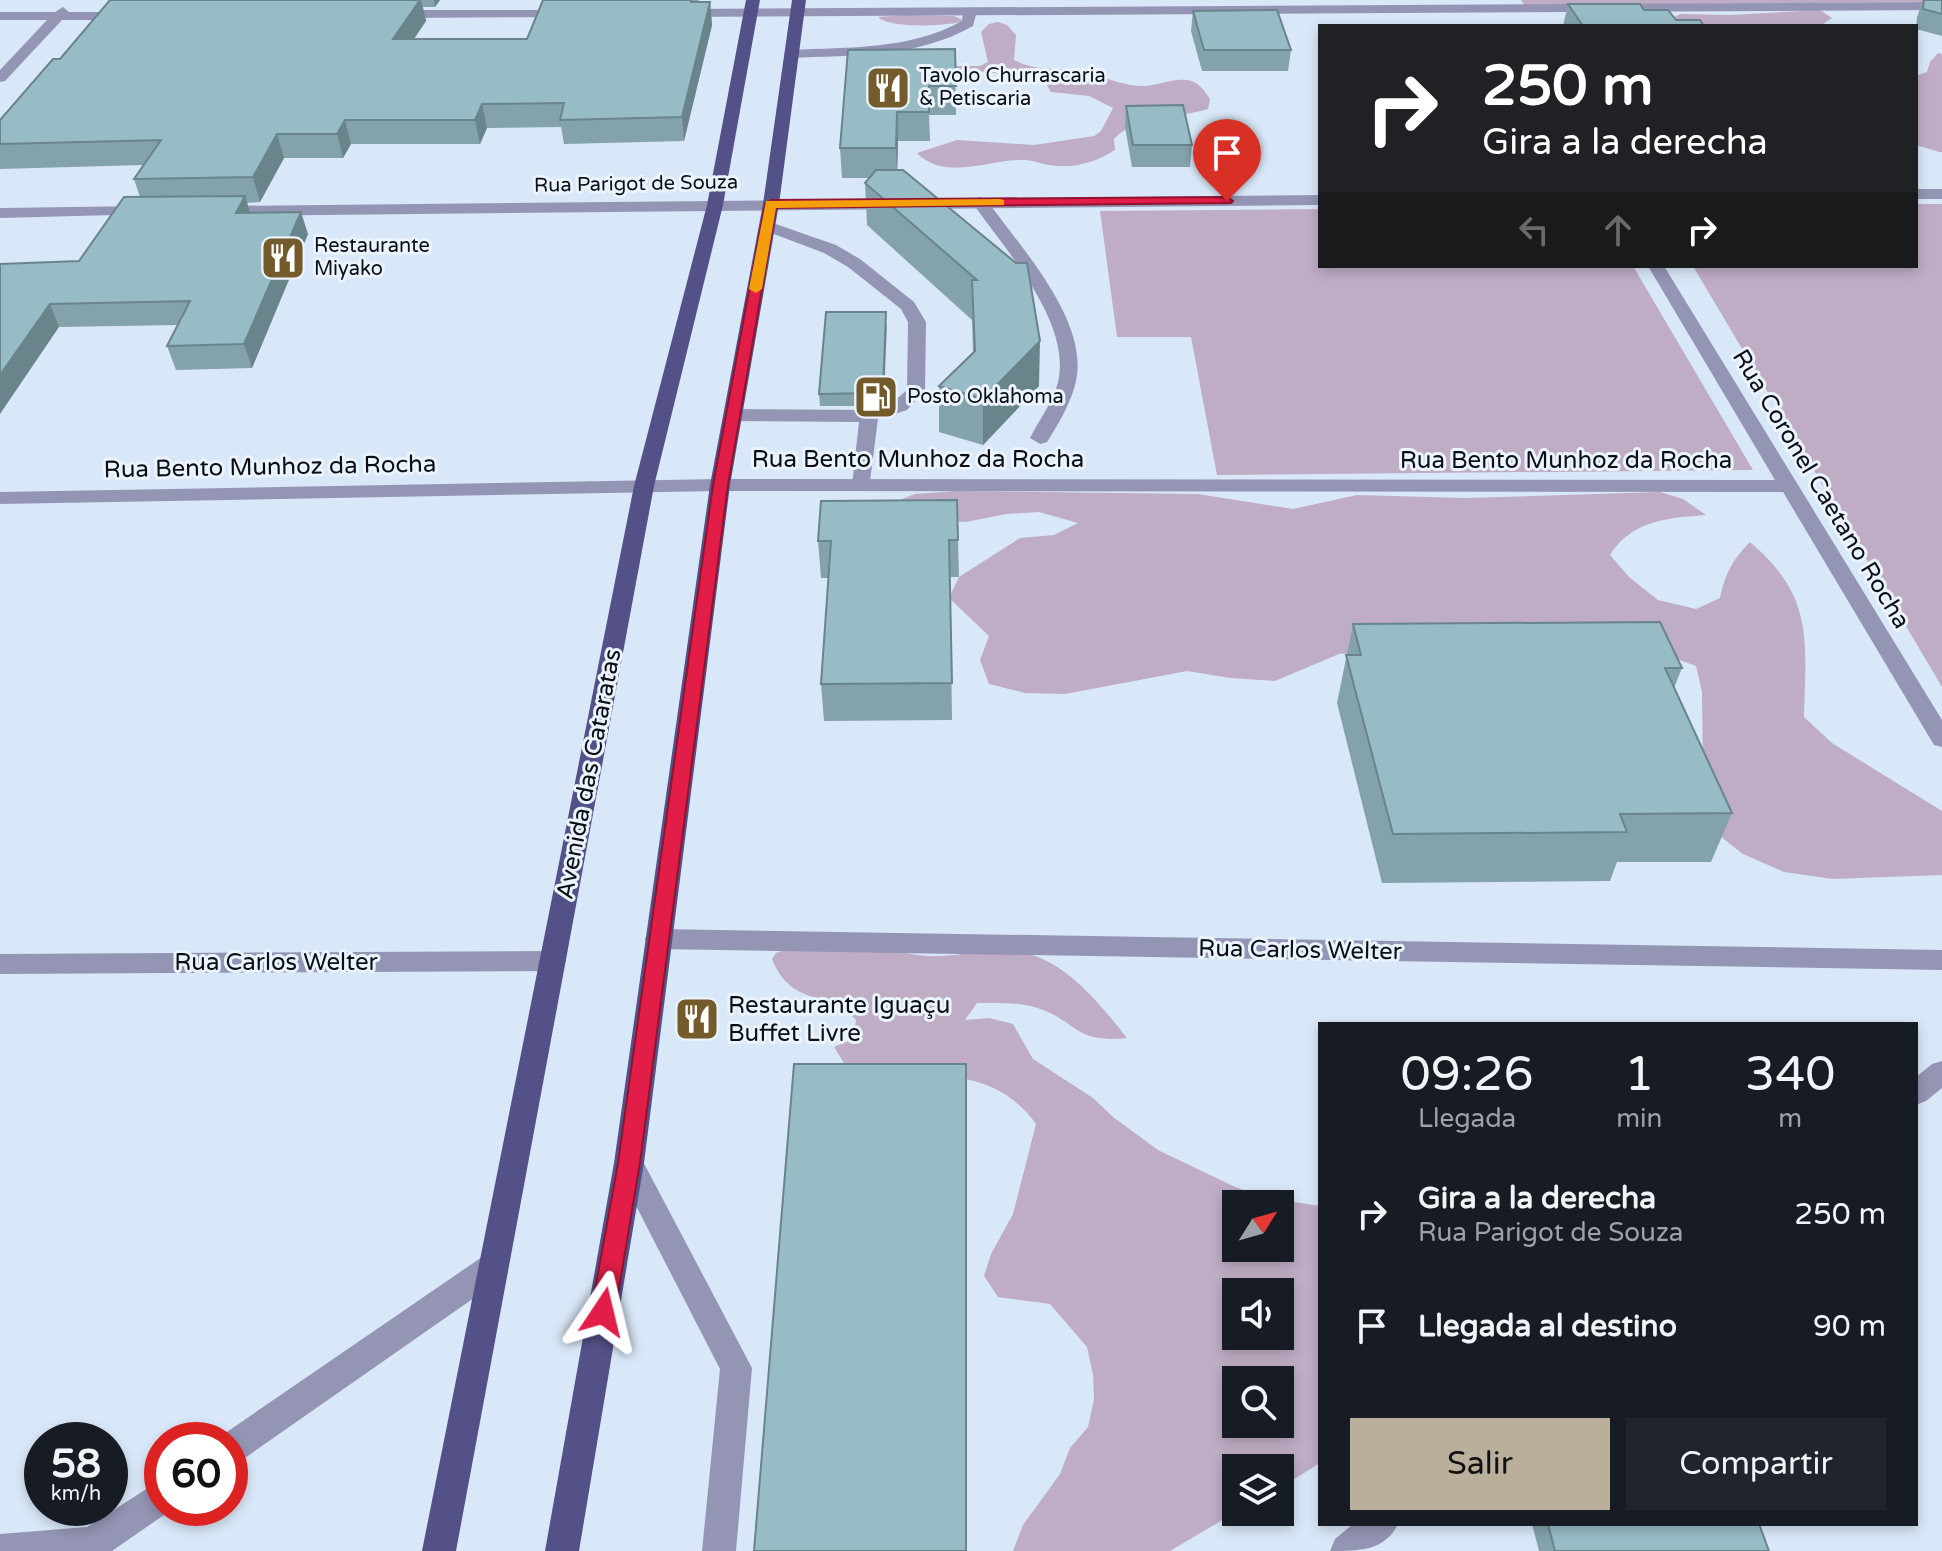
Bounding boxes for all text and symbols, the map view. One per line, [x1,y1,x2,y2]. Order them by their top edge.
text: 250 m [1482,53,1653,120]
icon: right [1350,56,1454,160]
restaurant icon: Tavolo Churrascaria & Petiscaria [864,64,912,112]
place label: Tavolo Churrascaria & Petiscaria [919,64,1106,111]
pin [1193,119,1261,201]
text: Gira a la derecha [1482,121,1768,164]
icon: arrive [1205,131,1249,175]
street label: Rua Parigot de Souza [534,170,738,198]
icon: left [1512,208,1556,252]
icon: ahead [1596,208,1640,252]
icon: right [1680,208,1724,252]
restaurant icon: Restaurante Miyako [259,234,307,282]
place label: Restaurante Miyako [314,234,430,281]
street label: Rua Coronel Caetano Rocha [1726,344,1916,634]
fuel station icon: Posto Oklahoma [852,373,900,421]
place label: Posto Oklahoma [907,385,1064,409]
street label: Rua Bento Munhoz da Rocha [752,445,1084,474]
street label: Rua Bento Munhoz da Rocha [1400,446,1732,475]
street label: Rua Bento Munhoz da Rocha [103,450,437,484]
street label: Avenida das Cataratas [551,646,627,902]
street label: Rua Carlos Welter [1198,934,1403,966]
street label: Rua Carlos Welter [174,948,379,977]
place label: Restaurante Iguaçu Buffet Livre [728,991,950,1048]
restaurant icon: Restaurante Iguaçu Buffet Livre [673,995,721,1043]
text: 09:26 [1401,1046,1534,1104]
text: 1 [1624,1046,1654,1104]
text: 340 [1745,1046,1835,1104]
text: Llegada [1418,1103,1516,1134]
text: min [1616,1103,1662,1134]
text: m [1778,1103,1802,1134]
text: Gira a la derecha [1418,1180,1656,1217]
north arrow [1222,1190,1294,1262]
map controls [1222,1190,1294,1526]
icon: right [1350,1192,1394,1236]
text: 250 m [1794,1196,1886,1233]
text: Rua Parigot de Souza [1418,1217,1683,1248]
position arrow [561,1270,645,1354]
button: sound [1222,1278,1294,1350]
icon: arrive [1350,1304,1394,1348]
text: Llegada al destino [1418,1308,1677,1345]
text: 90 m [1813,1308,1886,1345]
button: search [1222,1366,1294,1438]
button: Salir [1350,1418,1610,1510]
button: Compartir [1626,1418,1886,1510]
speed limit sign: 60 [144,1422,248,1526]
text: 58 [51,1440,101,1488]
button: layers [1222,1454,1294,1526]
text: km/h [51,1482,101,1506]

